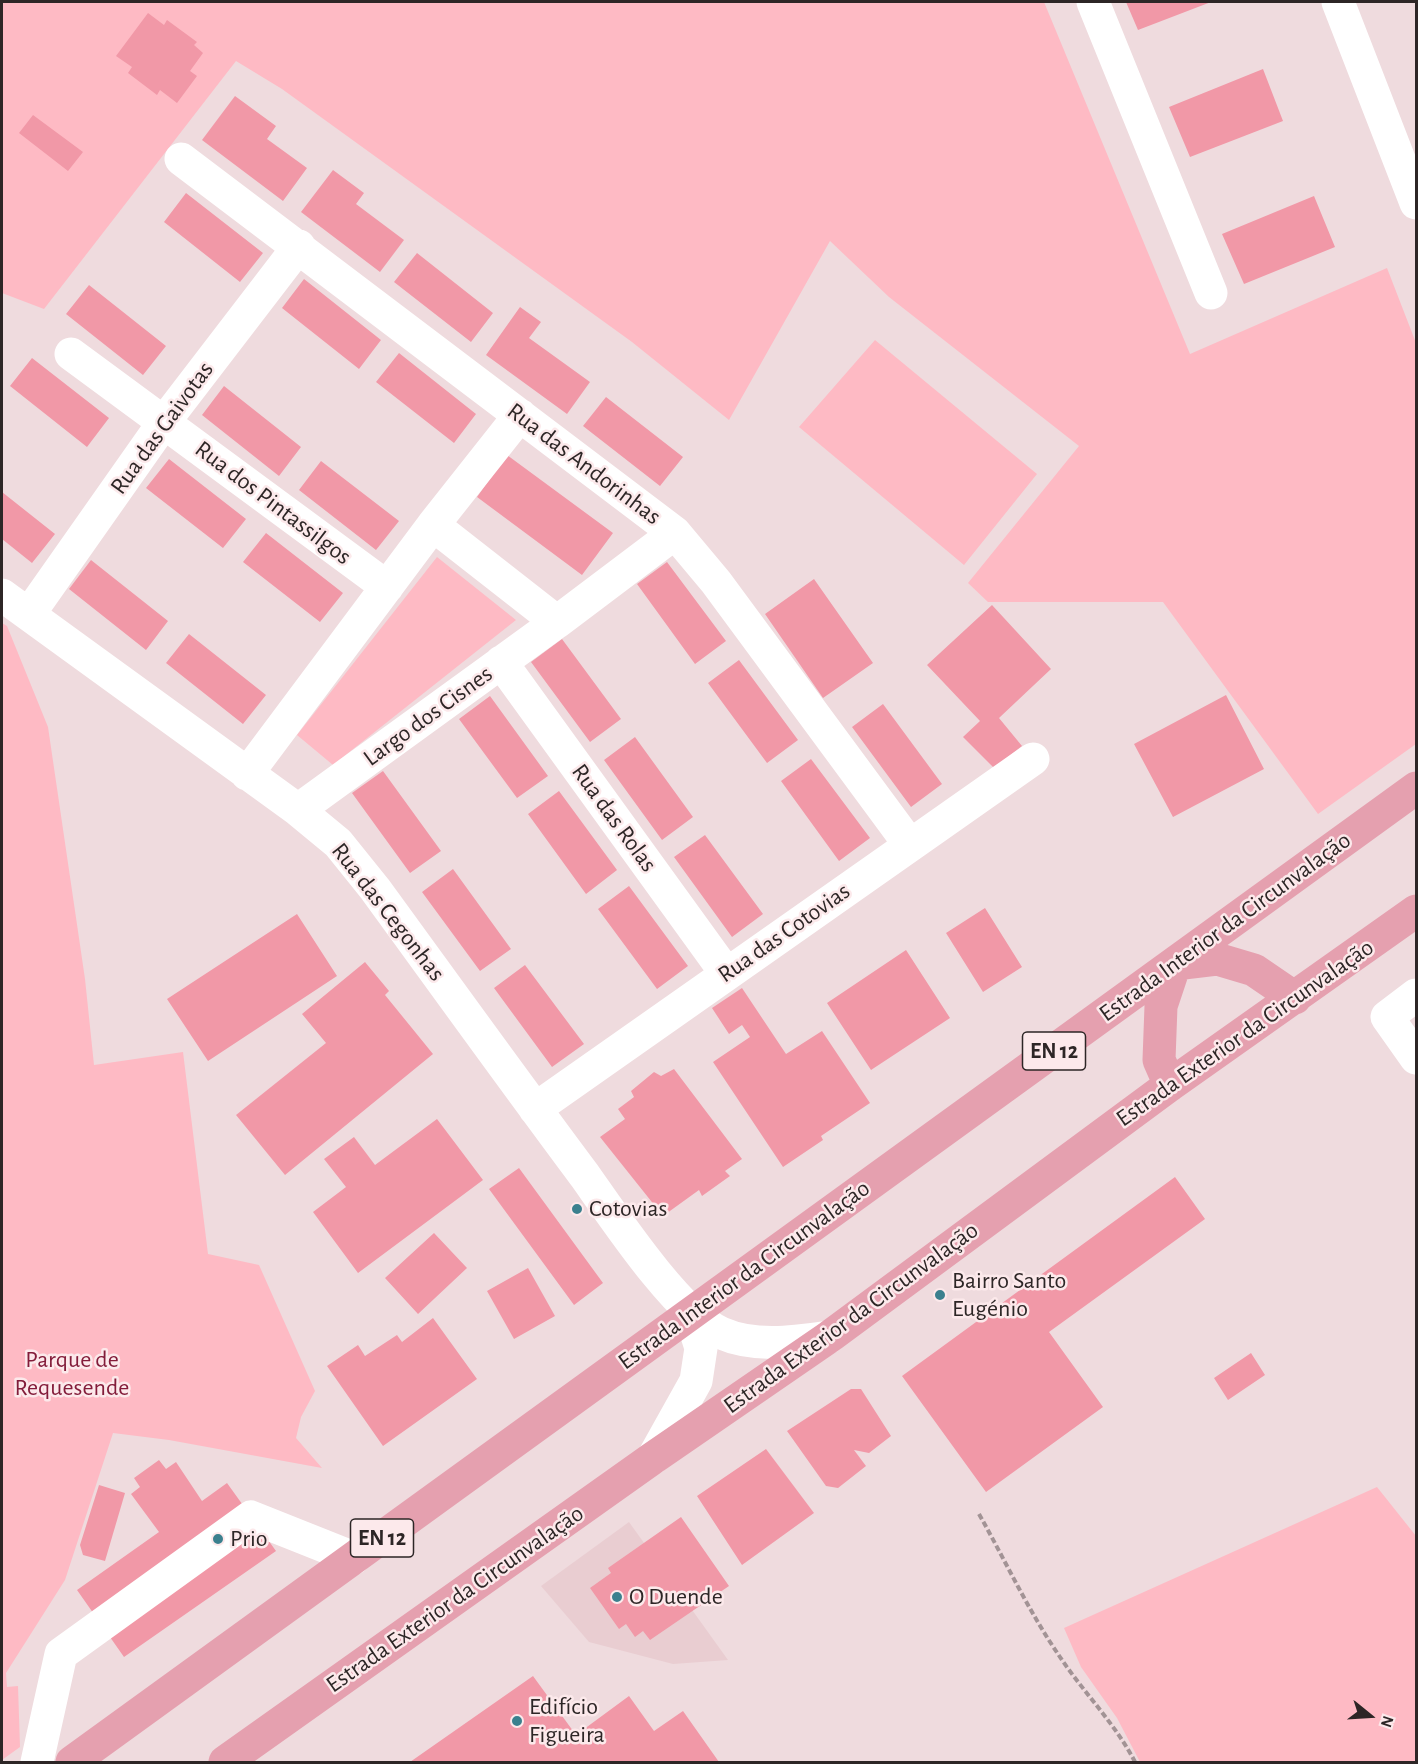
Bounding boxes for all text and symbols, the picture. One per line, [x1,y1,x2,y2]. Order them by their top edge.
street label: Rua das Gaivotas [104,356,220,500]
street label: Rua das Andorinhas [502,397,666,531]
street label: Rua dos Pintassilgos [189,435,357,571]
street label: Largo dos Cisnes [358,660,498,772]
street label: Rua das Rolas [565,758,663,878]
street label: Estrada Interior da Circunvalação [1093,826,1357,1028]
street label: Rua das Cegonhas [325,837,451,987]
street label: Rua das Cotovias [712,877,856,989]
street label: Estrada Exterior da Circunvalação [1111,933,1379,1133]
road number: EN 12 [1022,1032,1086,1070]
street label: Estrada Interior da Circunvalação [612,1174,876,1376]
place label: Cotovias [589,1195,667,1223]
marker: Cotovias [570,1202,584,1216]
street label: Estrada Exterior da Circunvalação [718,1216,984,1420]
place label: Bairro Santo Eugénio [952,1267,1066,1323]
marker: Bairro Santo Eugénio [933,1288,947,1302]
park label: Parque de Requesende [15,1346,129,1402]
street label: Estrada Exterior da Circunvalação [321,1499,589,1699]
road number: EN 12 [350,1519,413,1557]
place label: Prio [230,1525,267,1553]
marker: Prio [211,1532,225,1546]
place label: O Duende [629,1583,723,1611]
marker: O Duende [610,1590,624,1604]
north arrow [1340,1686,1400,1746]
place label: Edifício Figueira [529,1693,605,1749]
marker: Edifício Figueira [510,1714,524,1728]
text: N [1378,1714,1396,1729]

